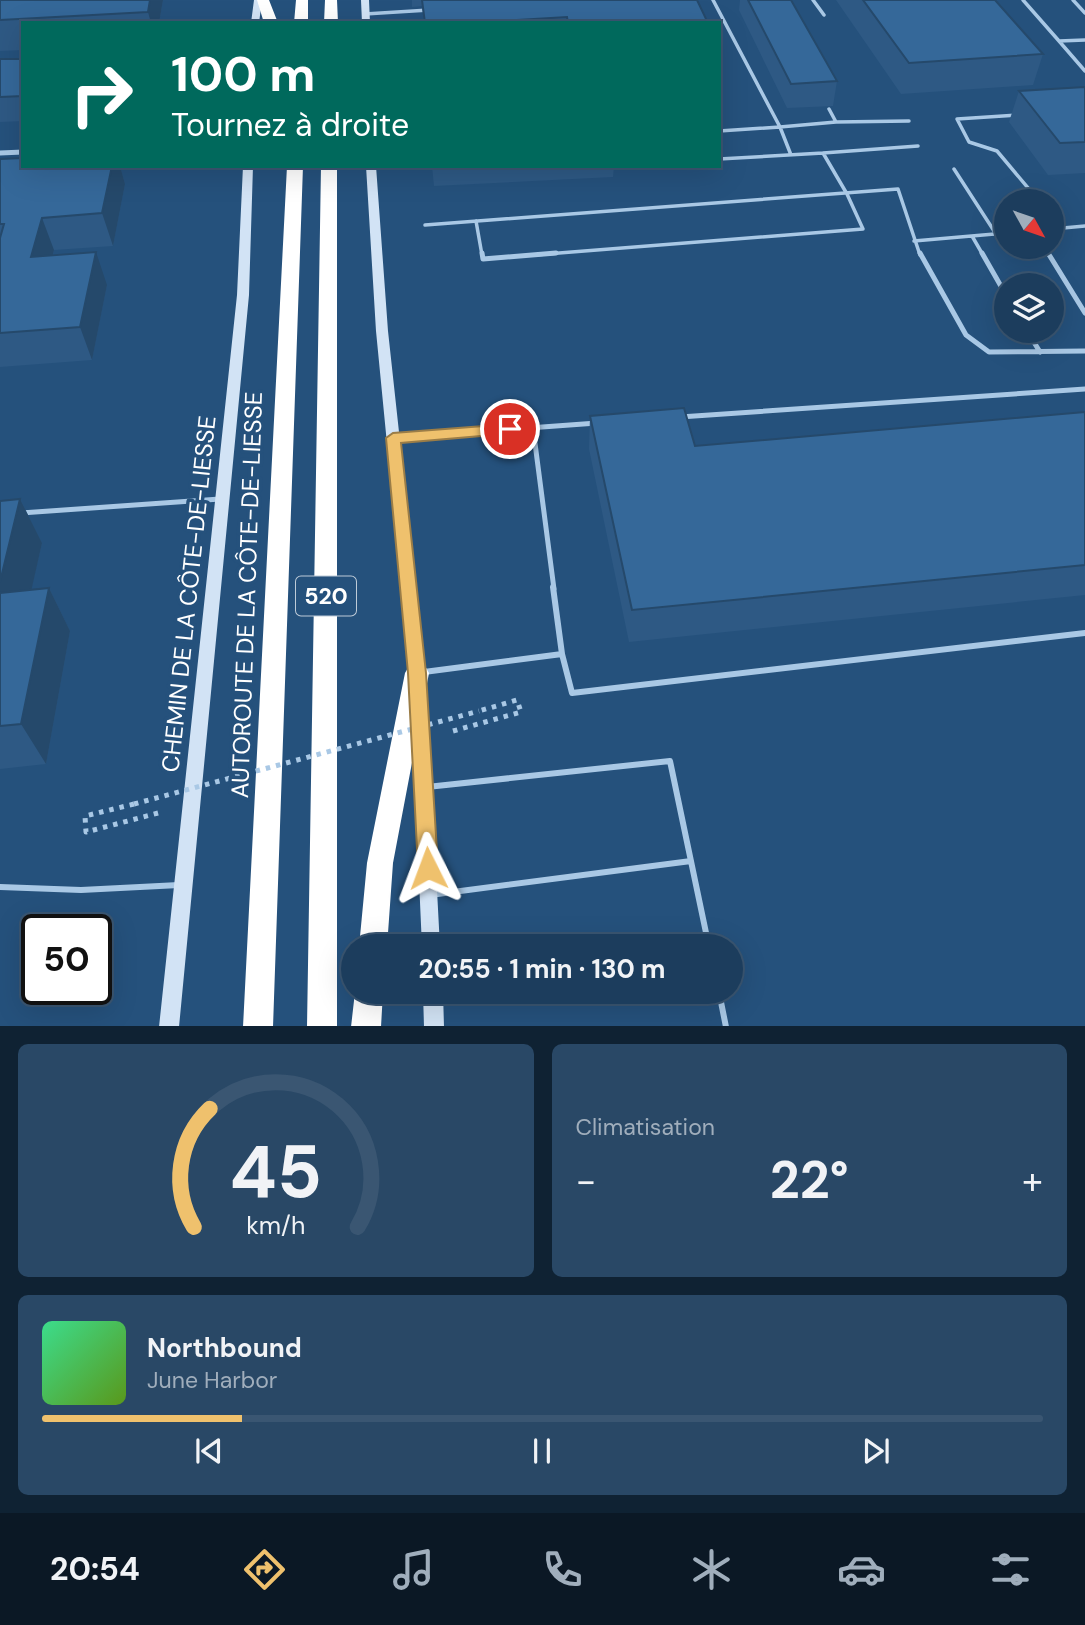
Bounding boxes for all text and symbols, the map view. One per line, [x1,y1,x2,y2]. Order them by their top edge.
text: 100 m [171,42,315,106]
icon: right [56,49,147,140]
text: Tournez à droite [171,104,409,146]
north arrow [994,189,1064,259]
map controls [994,189,1064,343]
button: layers [994,273,1064,343]
street label: AUTOROUTE DE LA CÔTE-DE-LIESSE [224,391,269,799]
pin [480,399,540,459]
icon: arrive [491,410,529,448]
street label: CHEMIN DE LA CÔTE-DE-LIESSE [154,414,223,774]
road number: 520 [296,576,356,616]
position arrow [391,831,465,905]
speed limit sign: 50 [21,914,112,1005]
text: 20:55 · 1 min · 130 m [419,952,665,986]
text: Climatisation [576,1112,715,1142]
text: 45 [229,1125,322,1220]
text: 22° [770,1146,849,1214]
text: − [576,1156,596,1206]
text: + [1022,1156,1043,1206]
text: km/h [246,1208,305,1241]
text: Northbound [147,1331,302,1365]
text: June Harbor [147,1365,277,1395]
icon: previous [190,1432,228,1470]
icon: pause [523,1432,561,1470]
icon: next [857,1432,895,1470]
icon: directions [240,1545,289,1594]
icon: music [389,1545,438,1594]
icon: phone [538,1545,587,1594]
icon: climate [687,1545,736,1594]
icon: car [837,1545,886,1594]
icon: filters [986,1545,1035,1594]
text: 20:54 [50,1548,140,1590]

